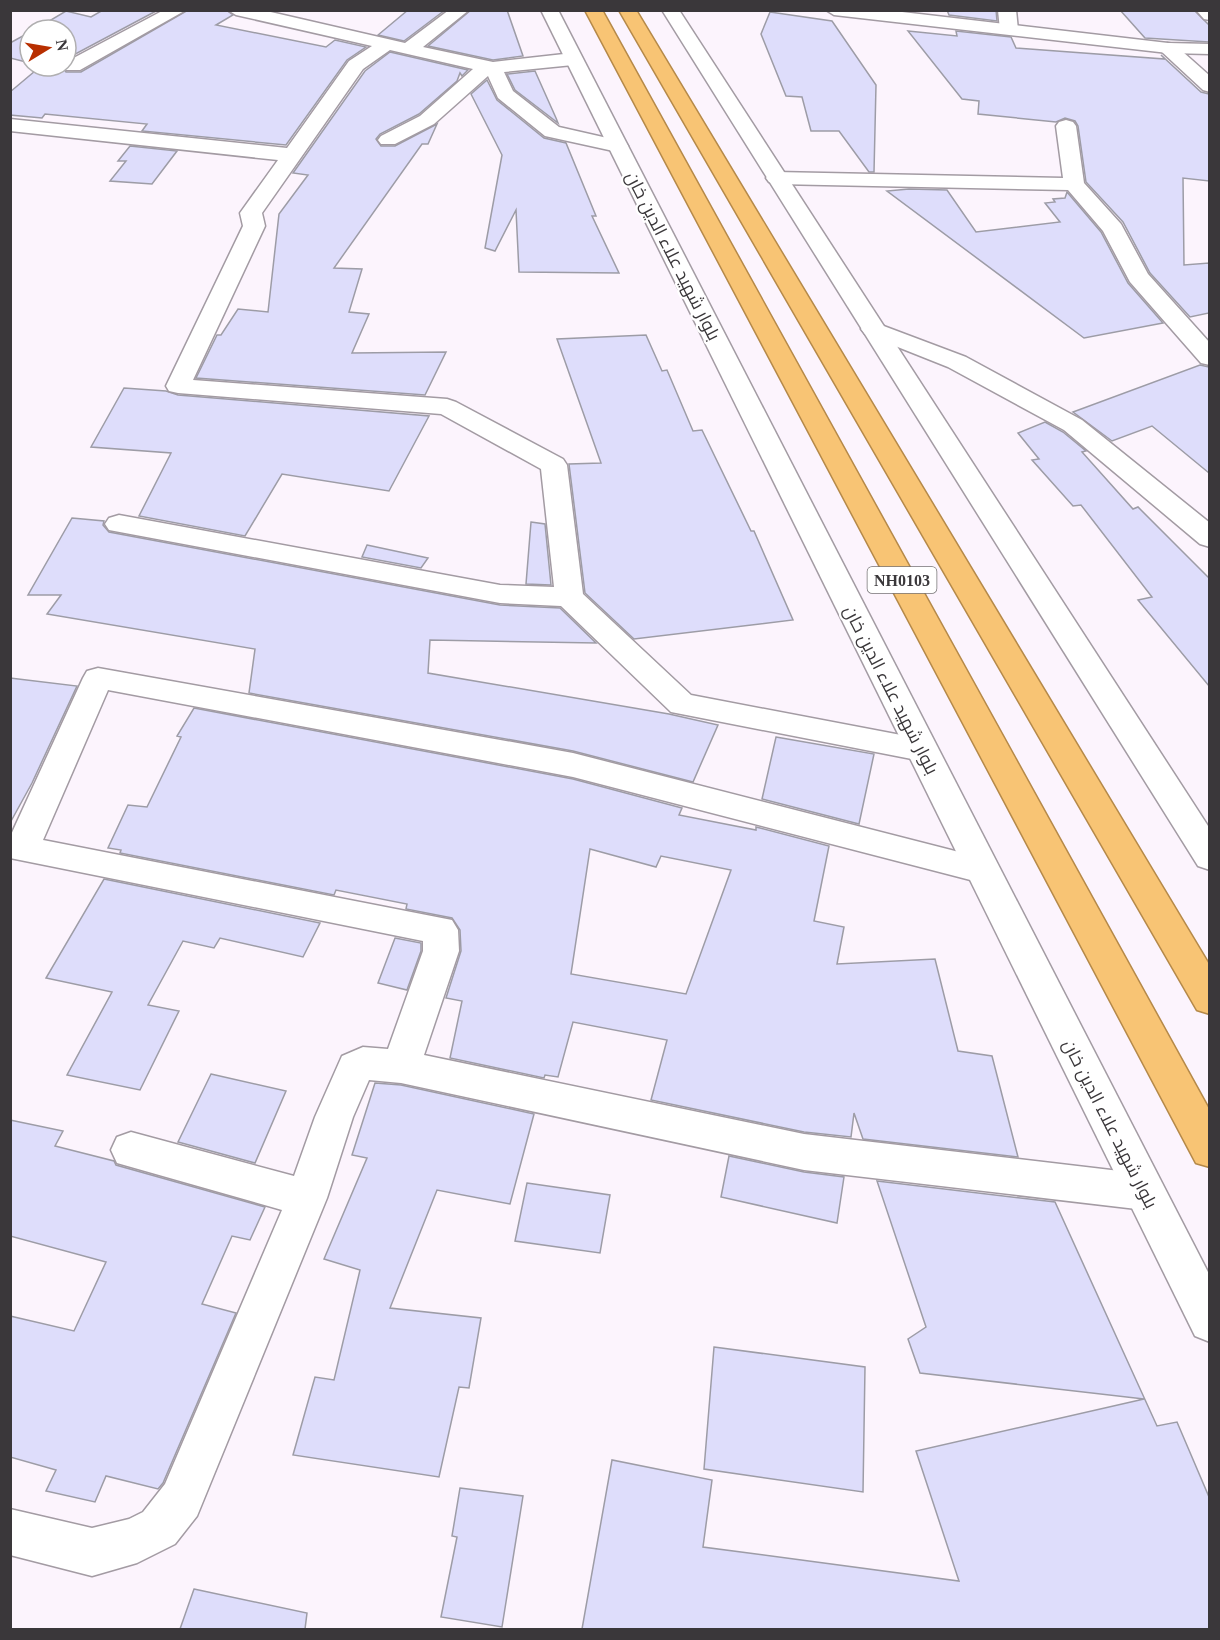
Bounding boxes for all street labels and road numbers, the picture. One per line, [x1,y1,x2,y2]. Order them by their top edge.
street label: بلوار شهید علاء الدین خان [621,168,724,344]
road number: NH0103 [868,567,936,593]
street label: بلوار شهید علاء الدین خان [839,602,942,778]
street label: بلوار شهید علاء الدین خان [1058,1036,1161,1212]

